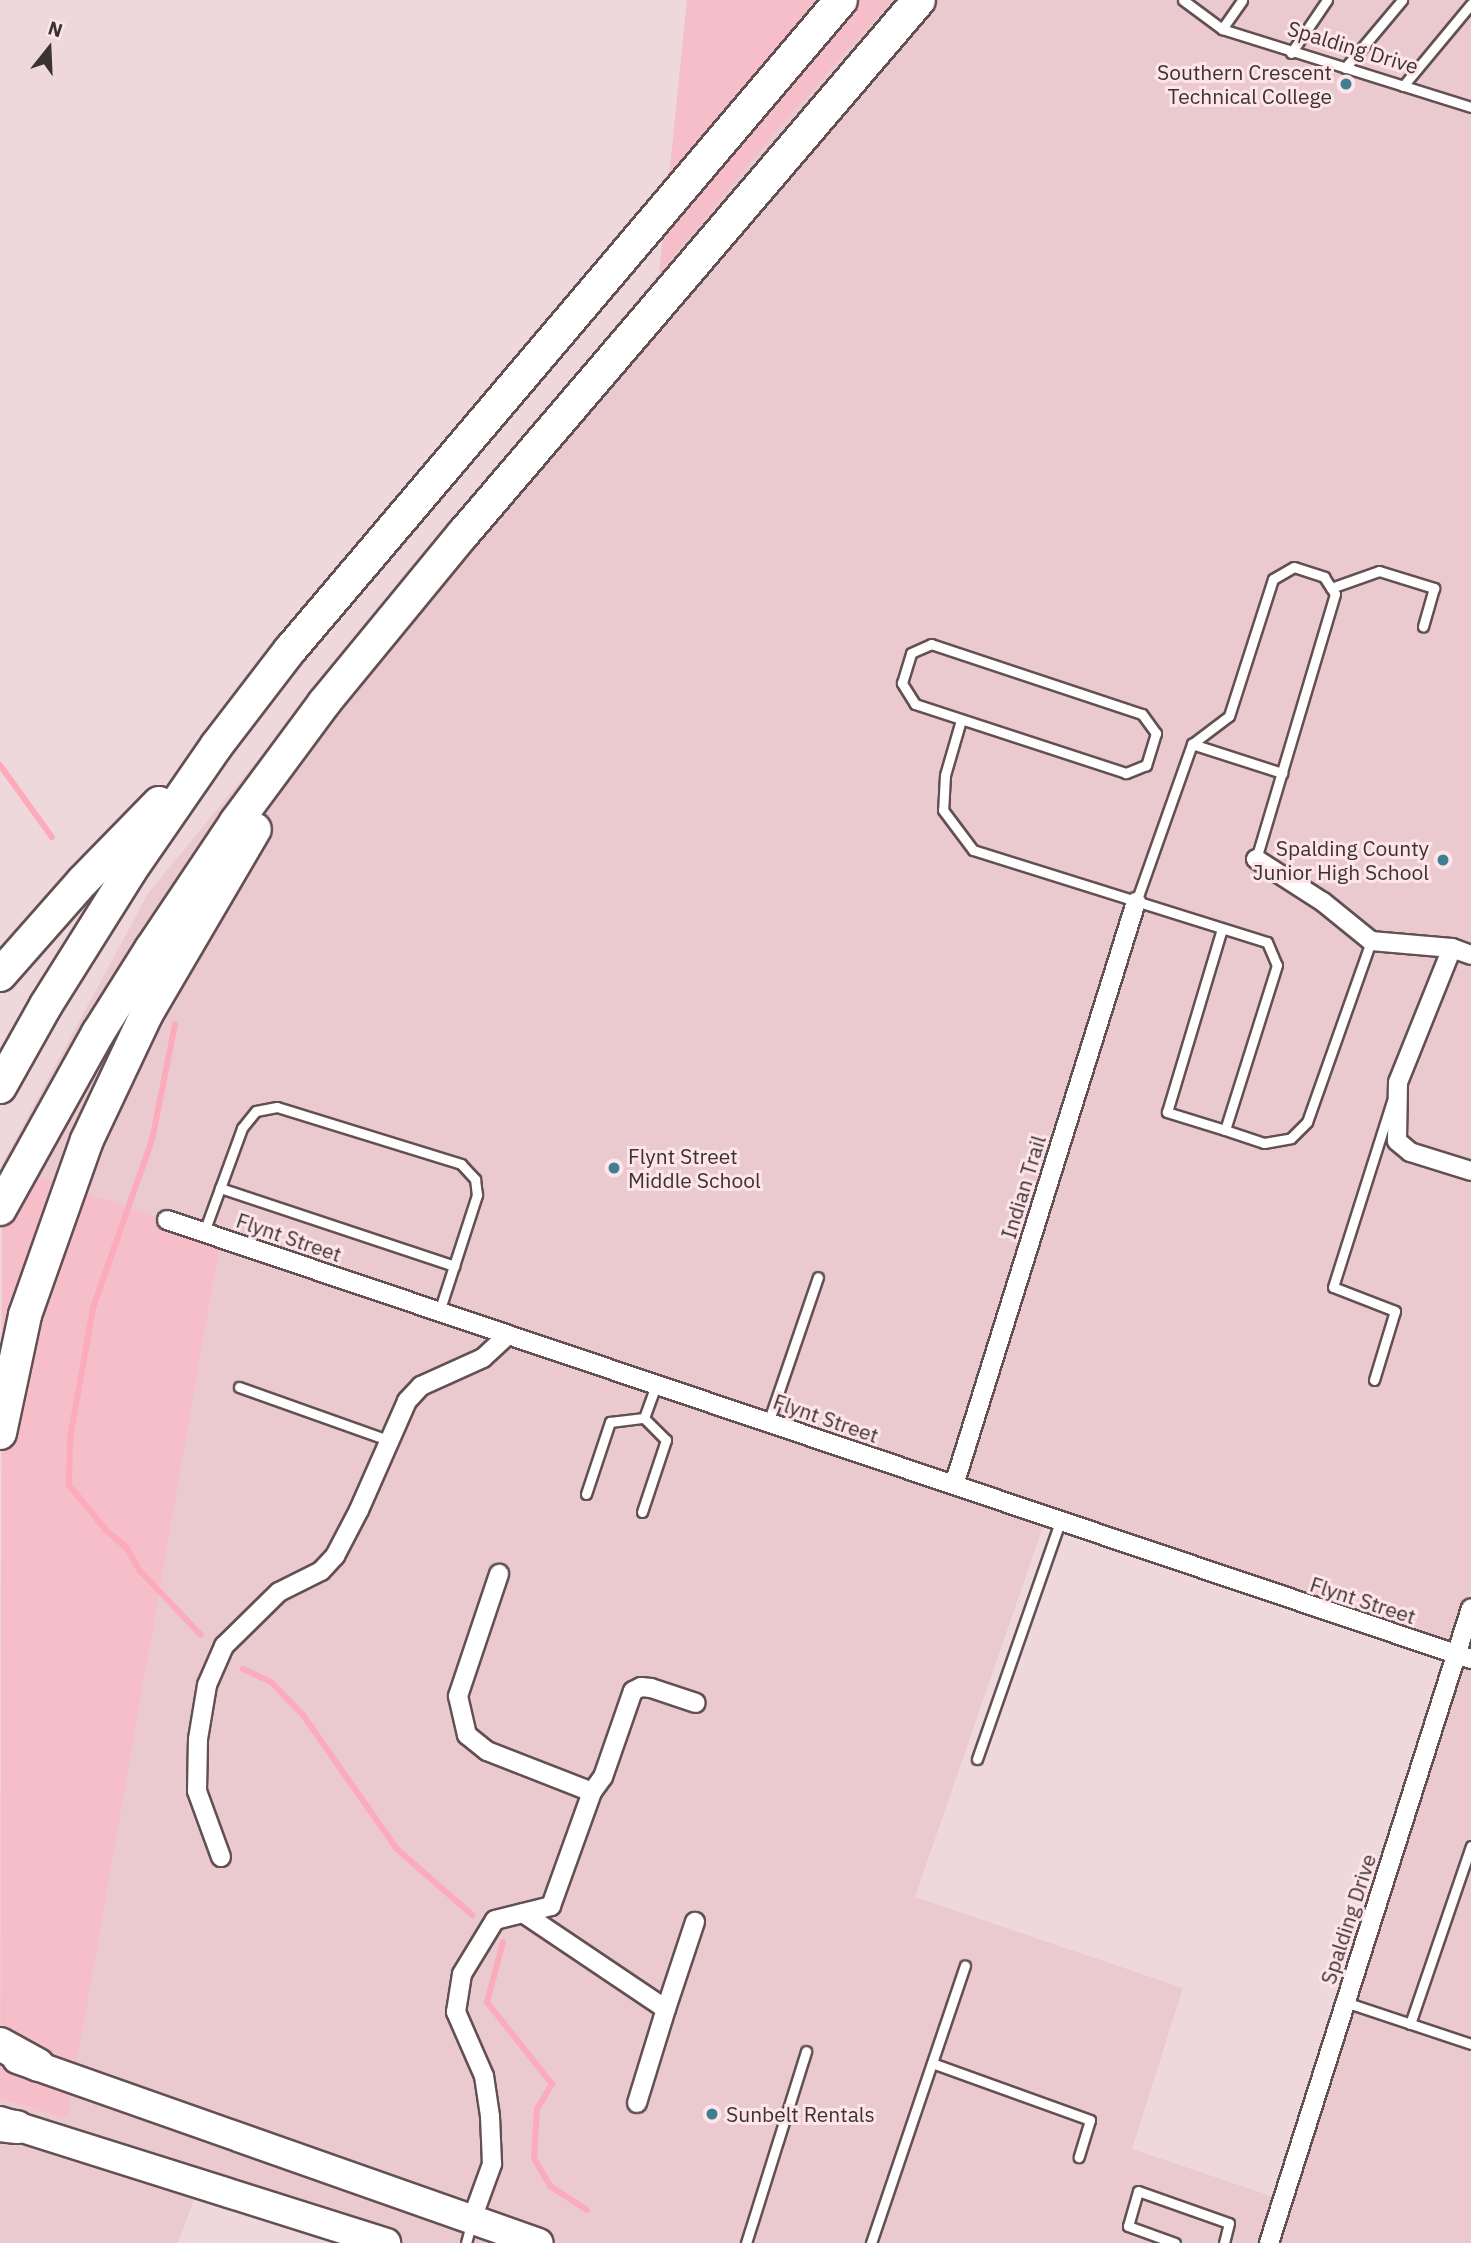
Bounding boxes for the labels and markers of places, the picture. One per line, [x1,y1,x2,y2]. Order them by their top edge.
place label: Southern Crescent Technical College [1157,59,1332,109]
marker: Southern Crescent Technical College [1338,76,1354,92]
place label: Spalding County Junior High School [1253,835,1429,885]
marker: Spalding County Junior High School [1435,852,1451,868]
place label: Flynt Street Middle School [628,1143,761,1193]
marker: Flynt Street Middle School [606,1160,622,1176]
place label: Sunbelt Rentals [726,2101,875,2127]
marker: Sunbelt Rentals [704,2106,720,2122]

